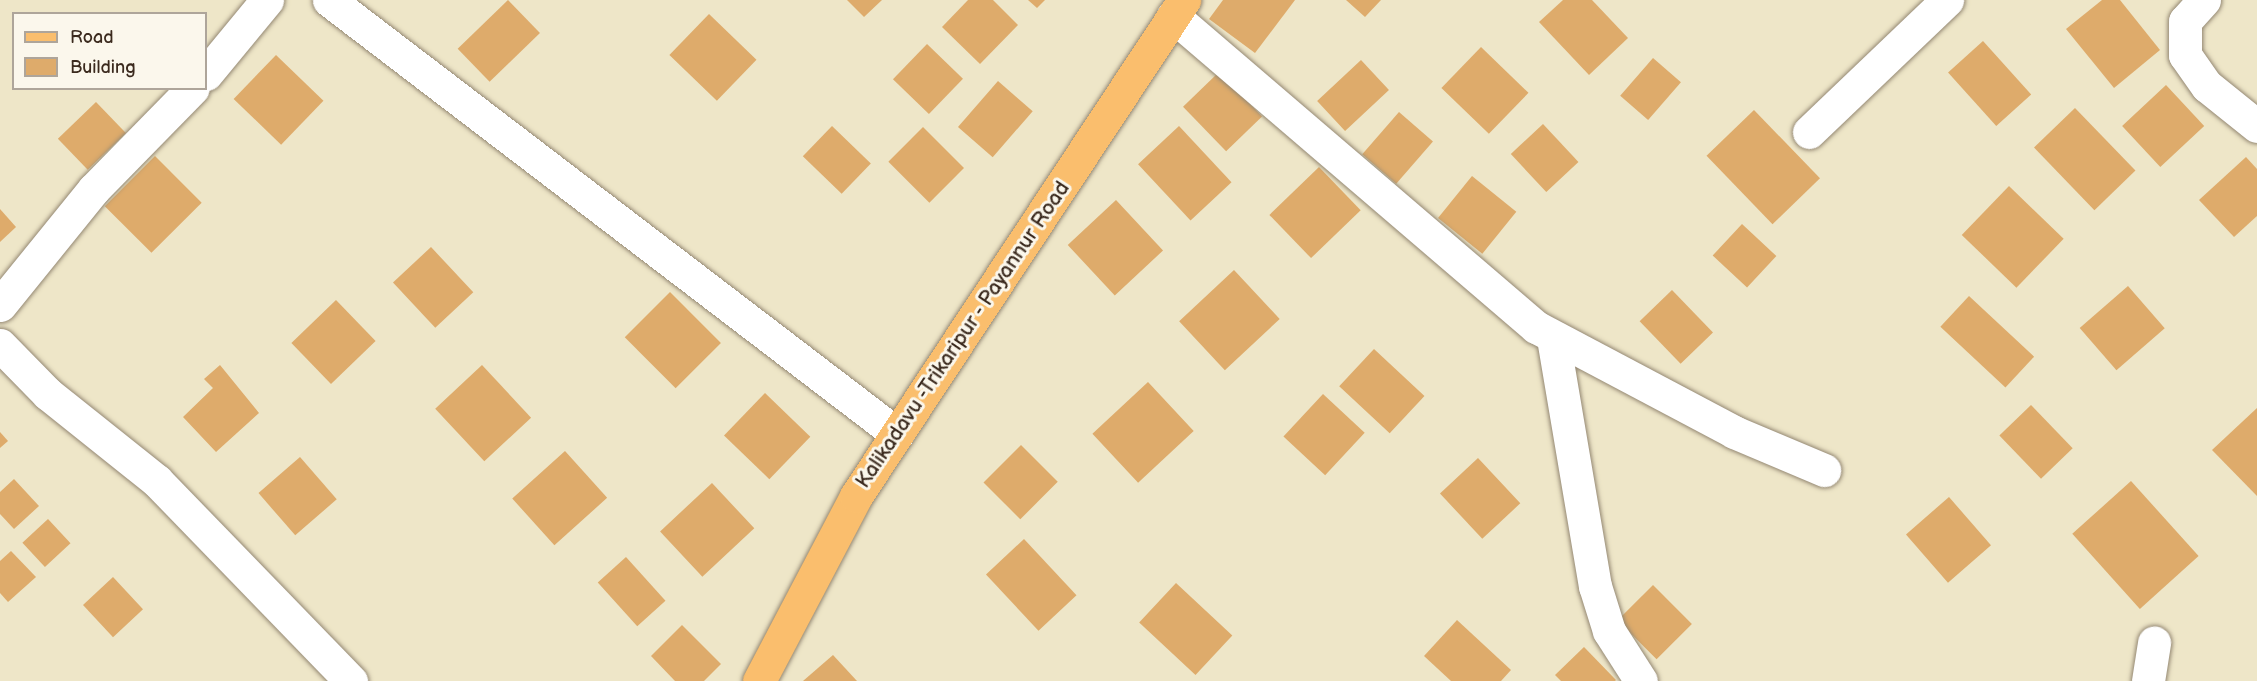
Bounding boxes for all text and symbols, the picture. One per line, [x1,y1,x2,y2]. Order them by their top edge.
legend [12,12,207,90]
text: Road [70,27,114,48]
text: Building [70,57,136,78]
street label: Kalikadavu -Trikaripur - Payannur Road [850,176,1076,494]

